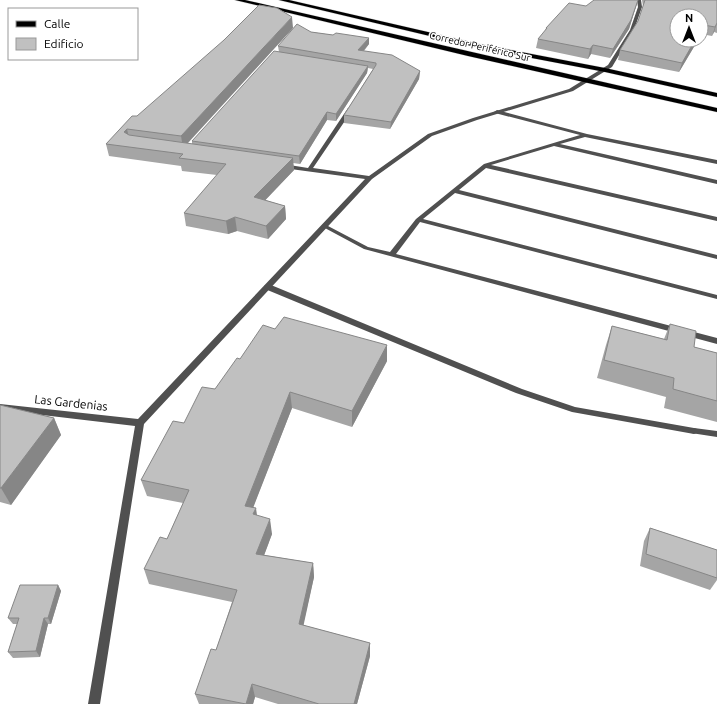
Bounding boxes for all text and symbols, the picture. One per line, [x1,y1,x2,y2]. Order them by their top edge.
legend [8,8,138,60]
north arrow [669,8,709,48]
text: N [685,12,693,24]
text: Calle [44,17,70,30]
street label: Corredor Periférico Sur [428,29,532,64]
text: Edificio [44,37,84,50]
street label: Las Gardenias [34,392,108,413]

